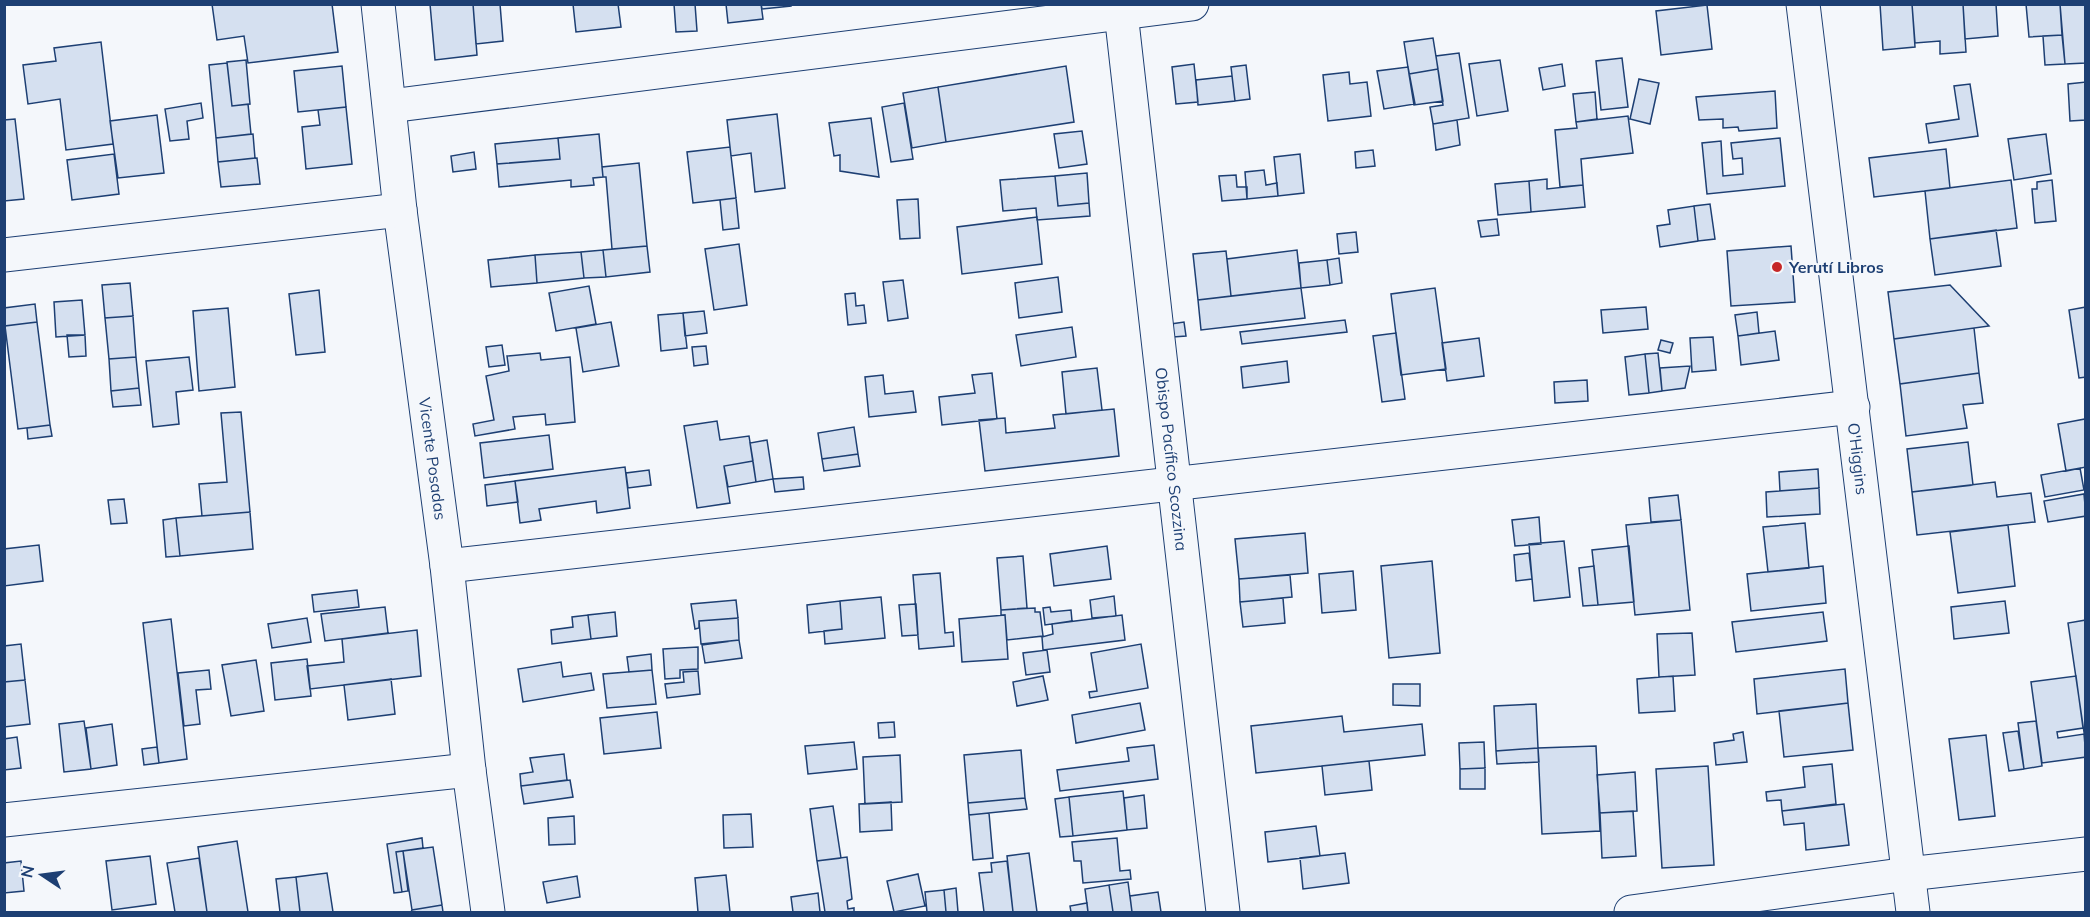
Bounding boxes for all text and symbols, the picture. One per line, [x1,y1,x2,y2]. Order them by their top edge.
place label: Yerutí Libros [1788,257,1884,277]
marker: Yerutí Libros [1770,260,1784,274]
street label: Obispo Pacífico Scozzina [1151,366,1192,552]
street label: Vicente Posadas [415,396,451,521]
street label: O'Higgins [1844,422,1872,496]
north arrow [12,845,72,905]
text: N [16,863,38,880]

